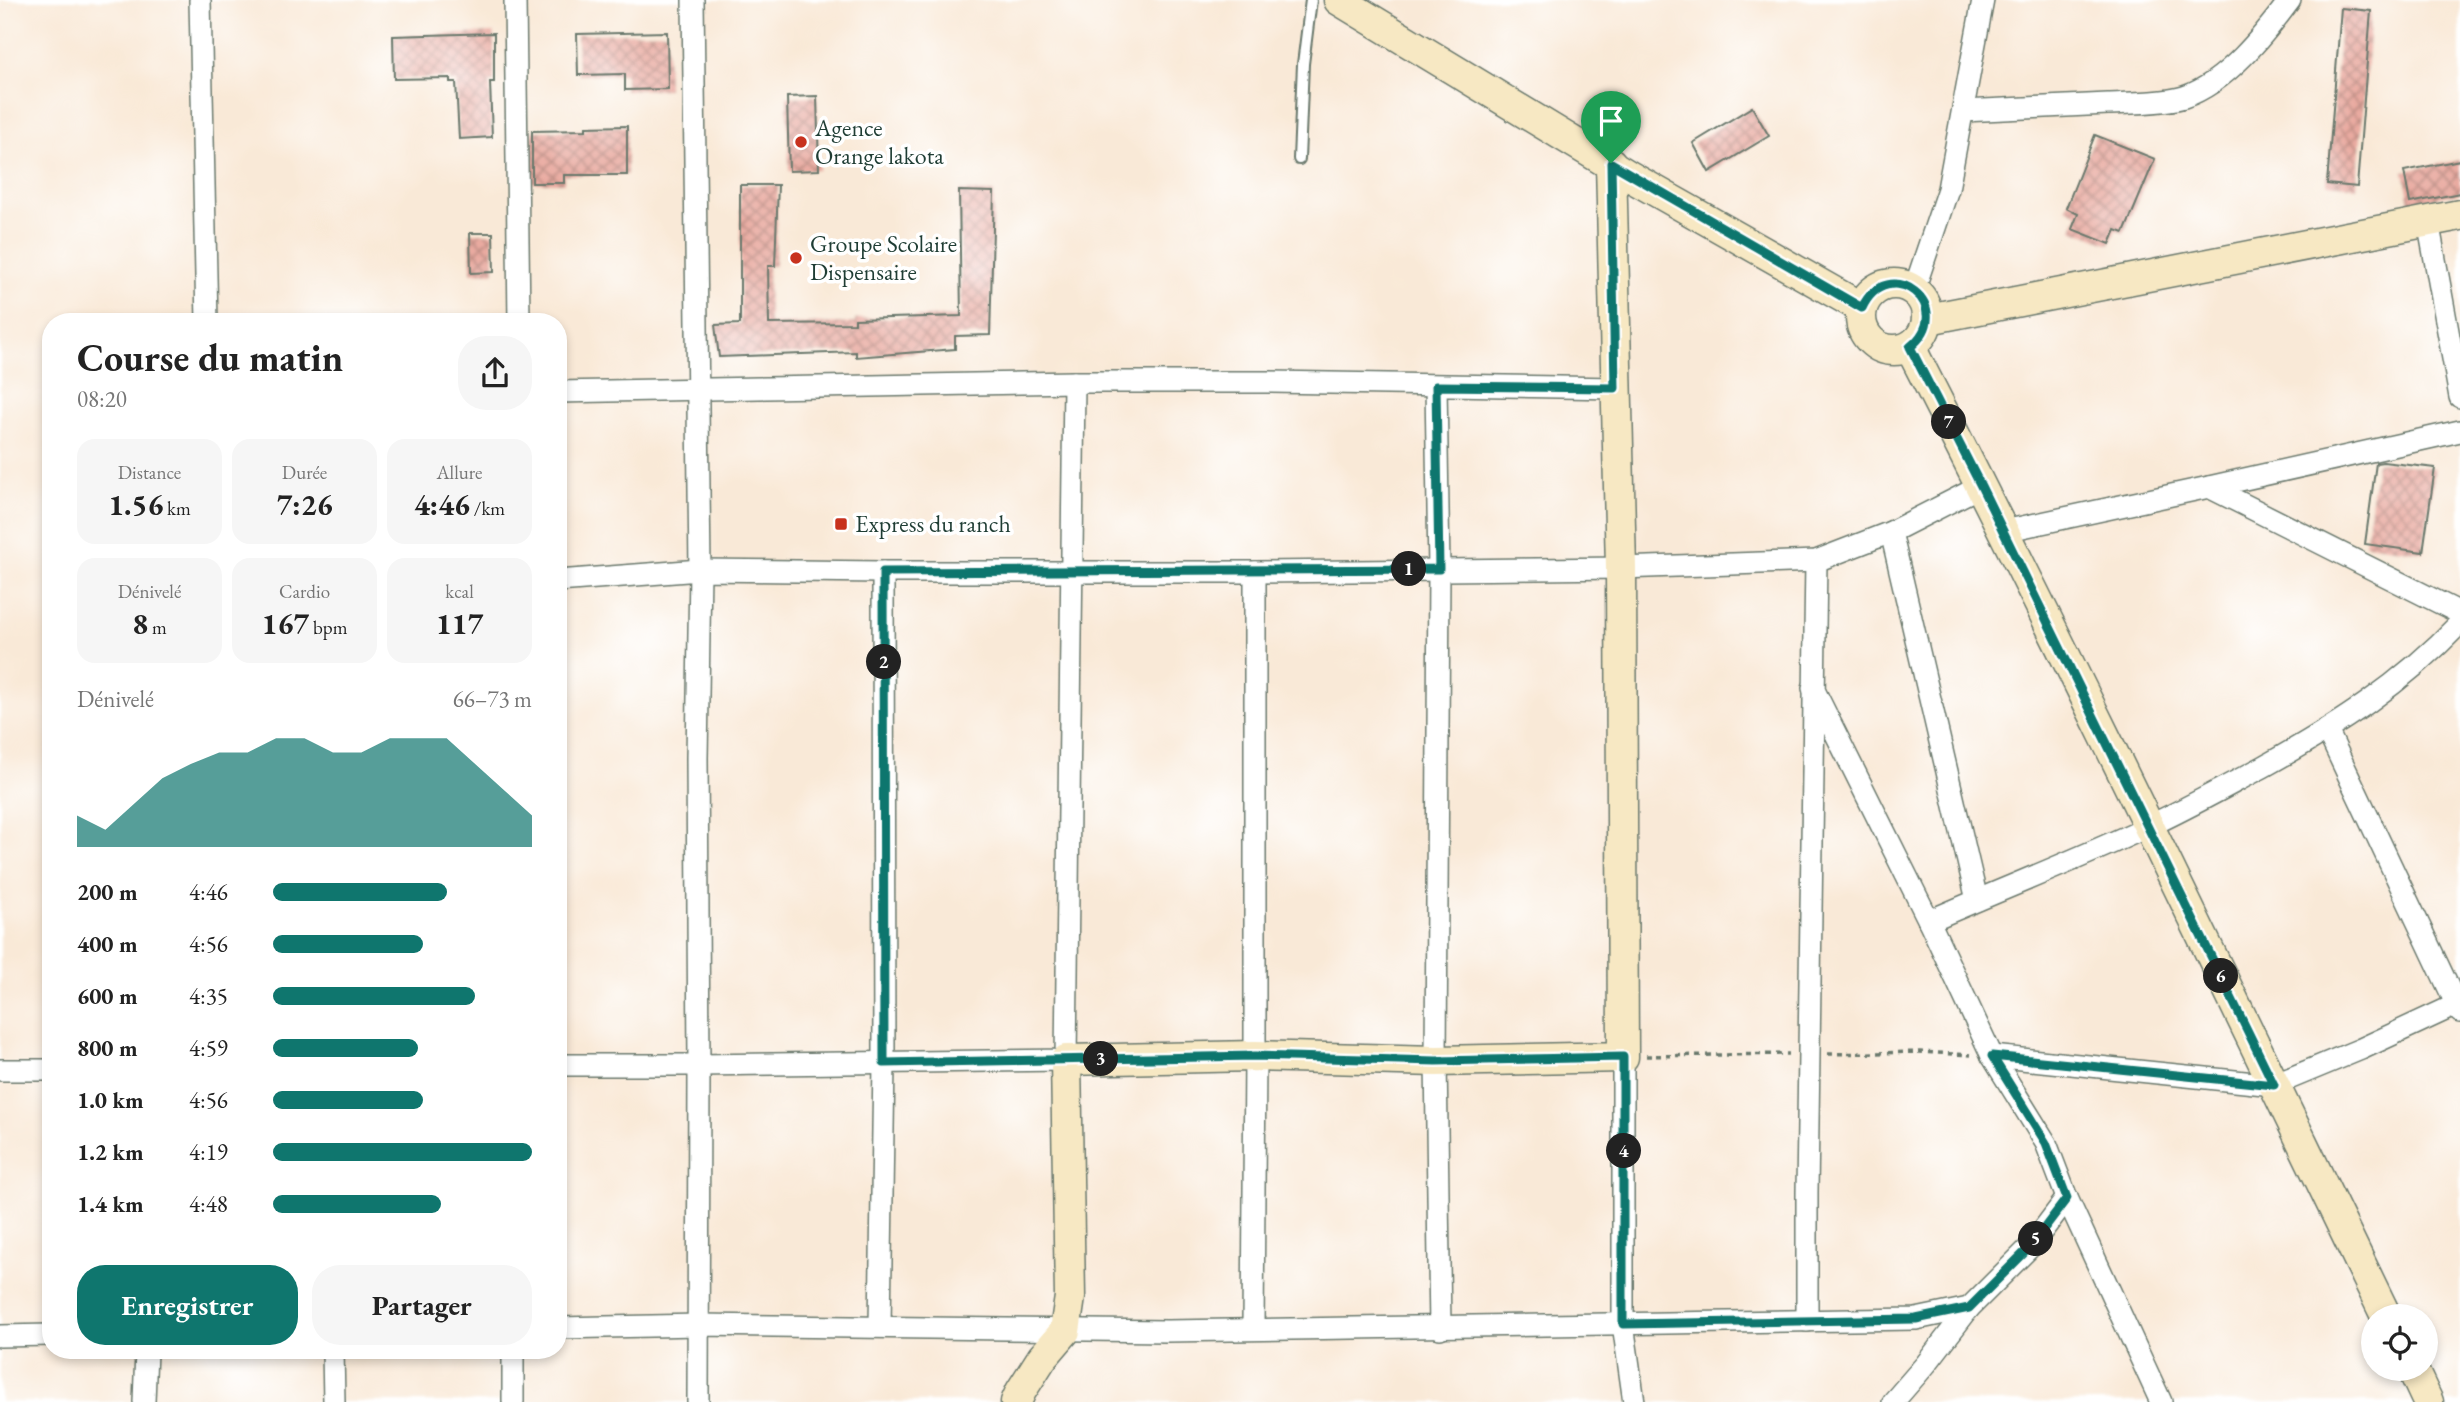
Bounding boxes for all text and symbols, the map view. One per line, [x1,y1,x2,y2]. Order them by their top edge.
pin [1581,91,1641,163]
icon: arrive [1592,102,1630,140]
place label: Agence Orange lakota [814,112,944,171]
marker: Agence Orange lakota [793,134,809,150]
place label: Groupe Scolaire Dispensaire [810,228,957,287]
marker: Groupe Scolaire Dispensaire [788,250,804,266]
text: Course du matin [77,333,343,382]
button: share [458,336,532,410]
text: 08:20 [77,384,127,414]
pin: 7 [1932,404,1966,440]
text: 7 [1943,409,1954,434]
text: Distance [118,460,181,485]
text: Durée [282,460,327,485]
text: Allure [436,460,483,485]
text: 1.56 [108,485,163,524]
text: 7:26 [276,485,333,524]
text: 4:46 [414,485,470,524]
text: km [163,496,191,521]
text: /km [470,496,505,521]
place label: Express du ranch [855,508,1011,539]
marker: Express du ranch [833,516,849,532]
pin: 1 [1392,552,1426,586]
text: 1 [1403,556,1414,581]
text: Dénivelé [118,579,181,604]
text: Cardio [279,579,330,604]
text: kcal [445,579,474,604]
text: 8 [132,604,148,643]
text: 167 [262,604,309,643]
text: 117 [436,604,483,643]
text: m [148,615,167,640]
text: bpm [309,615,347,640]
pin: 2 [866,644,902,680]
text: 2 [878,649,889,674]
text: Dénivelé [77,684,154,714]
text: 66–73 m [453,684,532,714]
text: 200 m [77,877,138,907]
text: 4:46 [189,877,228,907]
text: 400 m [77,929,138,959]
text: 4:56 [189,929,228,959]
pin: 6 [2204,958,2238,993]
text: 6 [2215,963,2226,988]
text: 600 m [77,981,138,1011]
text: 4:35 [189,981,228,1011]
text: 800 m [77,1033,138,1063]
text: 4:59 [189,1033,228,1063]
pin: 3 [1084,1042,1118,1076]
text: 3 [1095,1046,1106,1071]
text: 1.0 km [77,1085,144,1115]
text: 4:56 [189,1085,228,1115]
pin: 4 [1606,1134,1642,1168]
text: 1.2 km [77,1137,144,1167]
text: 4:19 [189,1137,228,1167]
text: 4 [1618,1138,1629,1163]
text: 1.4 km [77,1189,144,1219]
text: 4:48 [189,1189,228,1219]
pin: 5 [2018,1222,2054,1256]
text: 5 [2030,1226,2041,1251]
button: Enregistrer [77,1265,298,1345]
button: Partager [312,1265,532,1345]
map controls [2361,1304,2438,1381]
button: locate [2361,1304,2438,1381]

